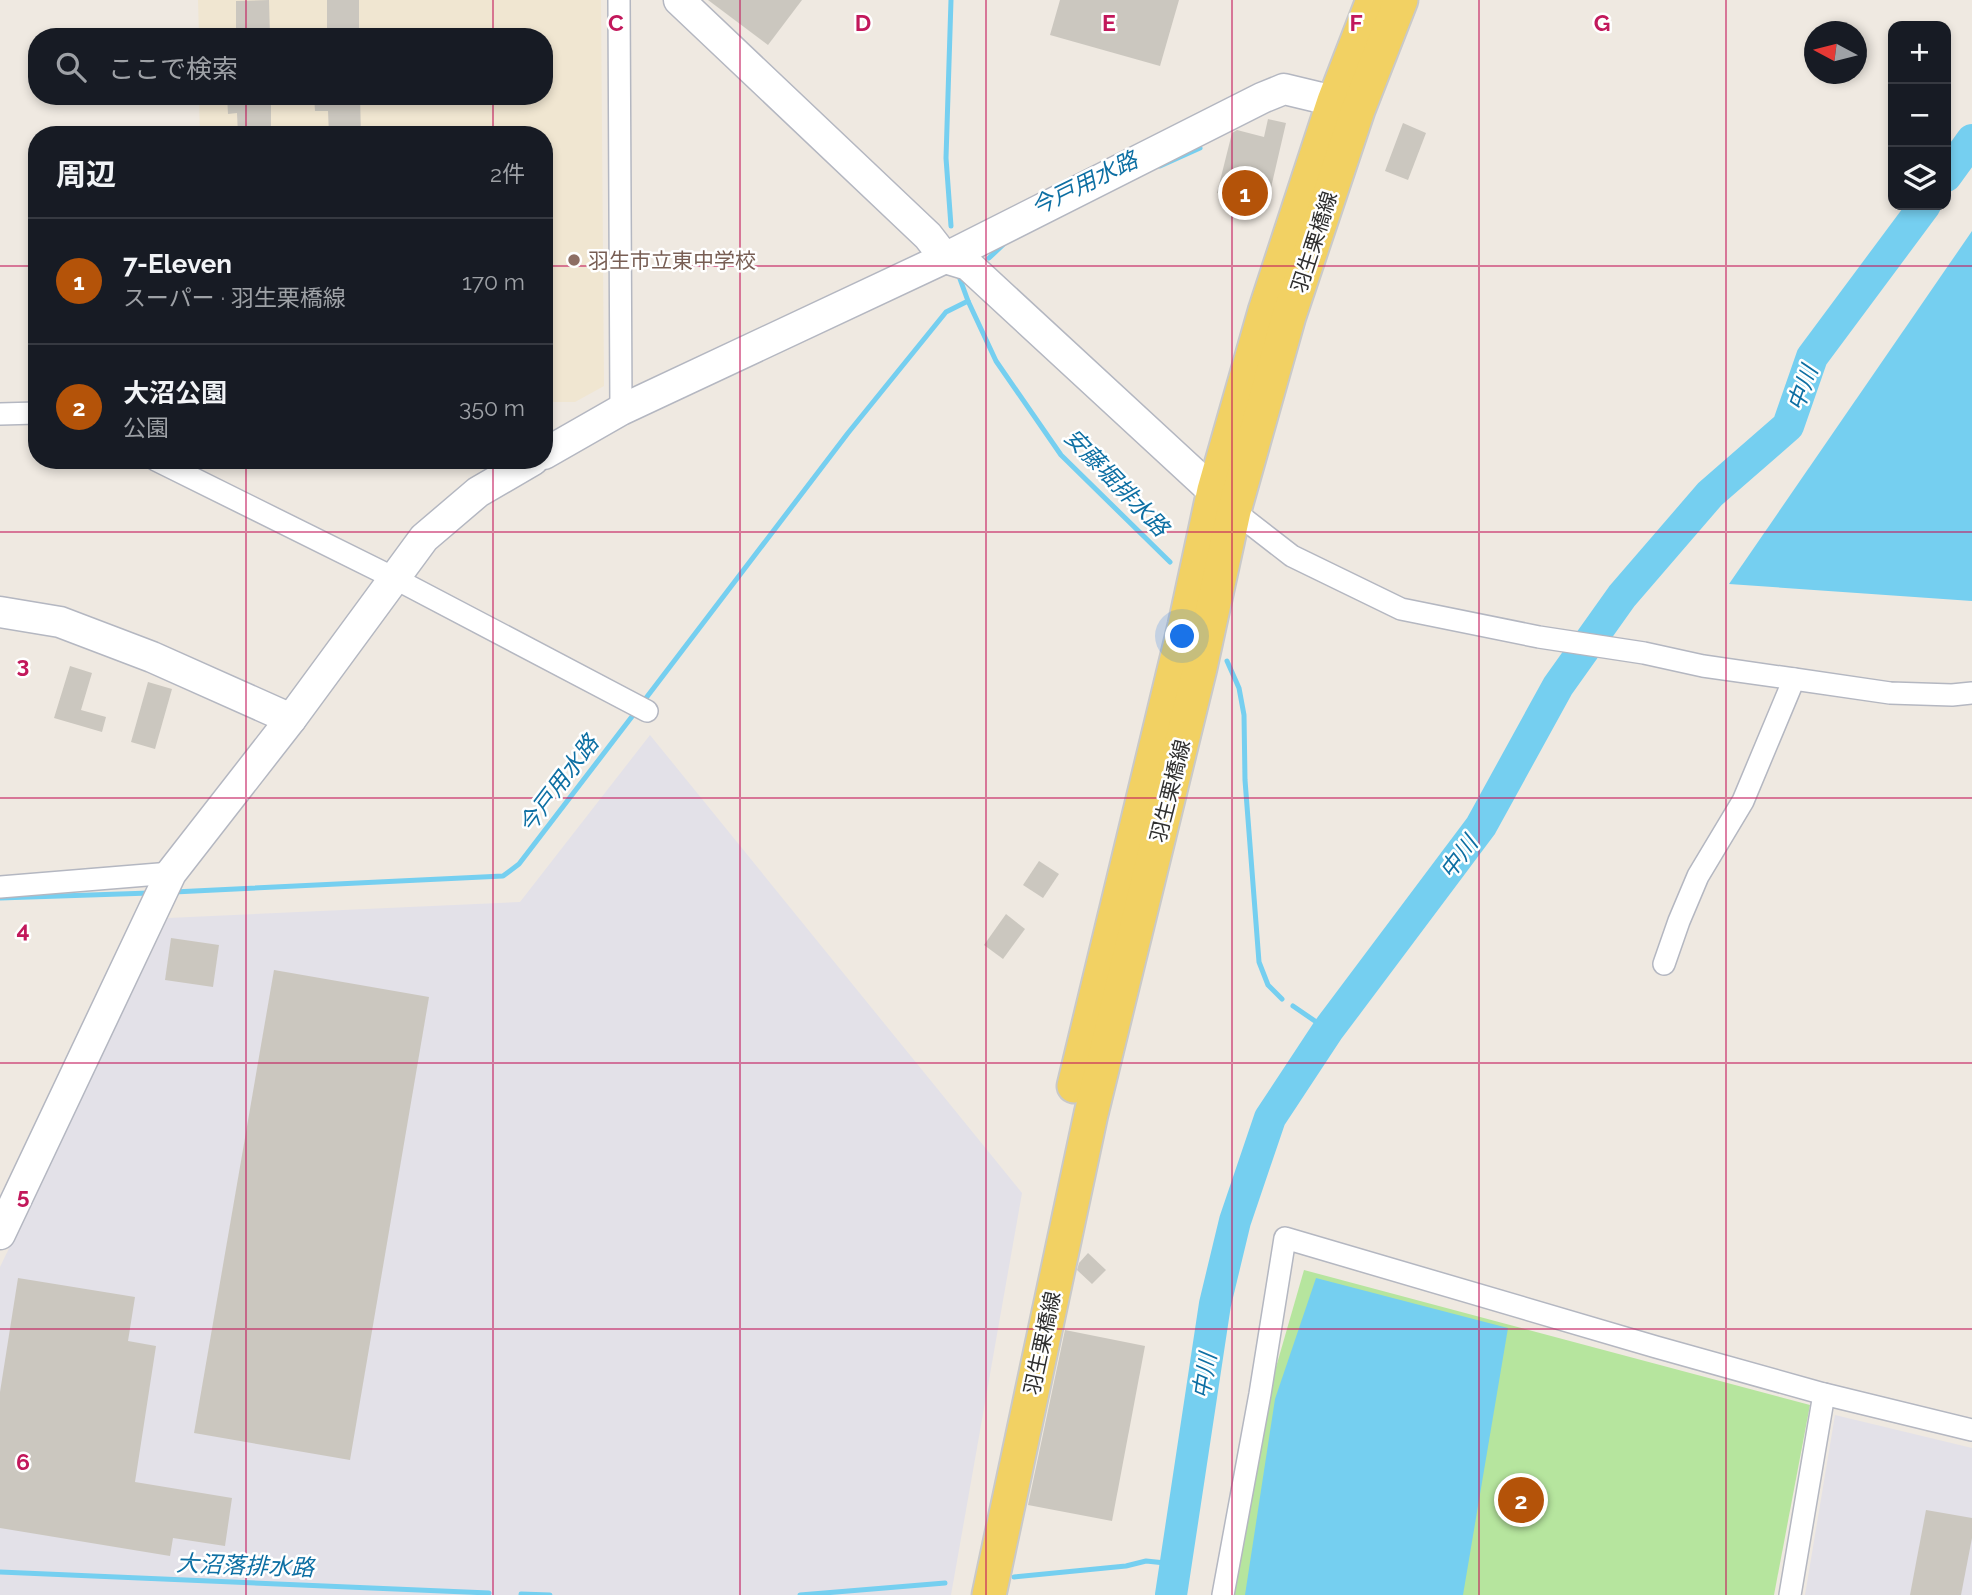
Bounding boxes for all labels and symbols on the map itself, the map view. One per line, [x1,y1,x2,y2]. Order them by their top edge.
text: C [608,9,624,36]
text: D [855,9,871,36]
text: E [1102,9,1116,36]
text: F [1349,9,1363,36]
text: G [1594,9,1610,36]
north arrow [1804,21,1867,84]
water label: 今戸用水路 [1026,145,1143,220]
pin: 1 [1222,167,1268,219]
street label: 羽生栗橋線 [1286,188,1342,296]
place label: 羽生市立東中学校 [588,248,756,273]
marker: 羽生市立東中学校 [566,252,582,268]
water label: 中川 [1781,359,1824,414]
water label: 安藤堀排水路 [1059,423,1176,542]
your location [1165,619,1199,653]
text: 3 [17,651,29,678]
water label: 今戸用水路 [513,728,605,838]
street label: 羽生栗橋線 [1145,737,1195,845]
water label: 中川 [1433,828,1484,883]
text: 4 [16,916,30,943]
text: 5 [17,1182,30,1209]
street label: 羽生栗橋線 [1019,1289,1065,1397]
water label: 中川 [1187,1348,1221,1401]
text: 6 [16,1448,30,1475]
pin: 2 [1498,1474,1544,1526]
water label: 大沼落排水路 [176,1549,316,1581]

